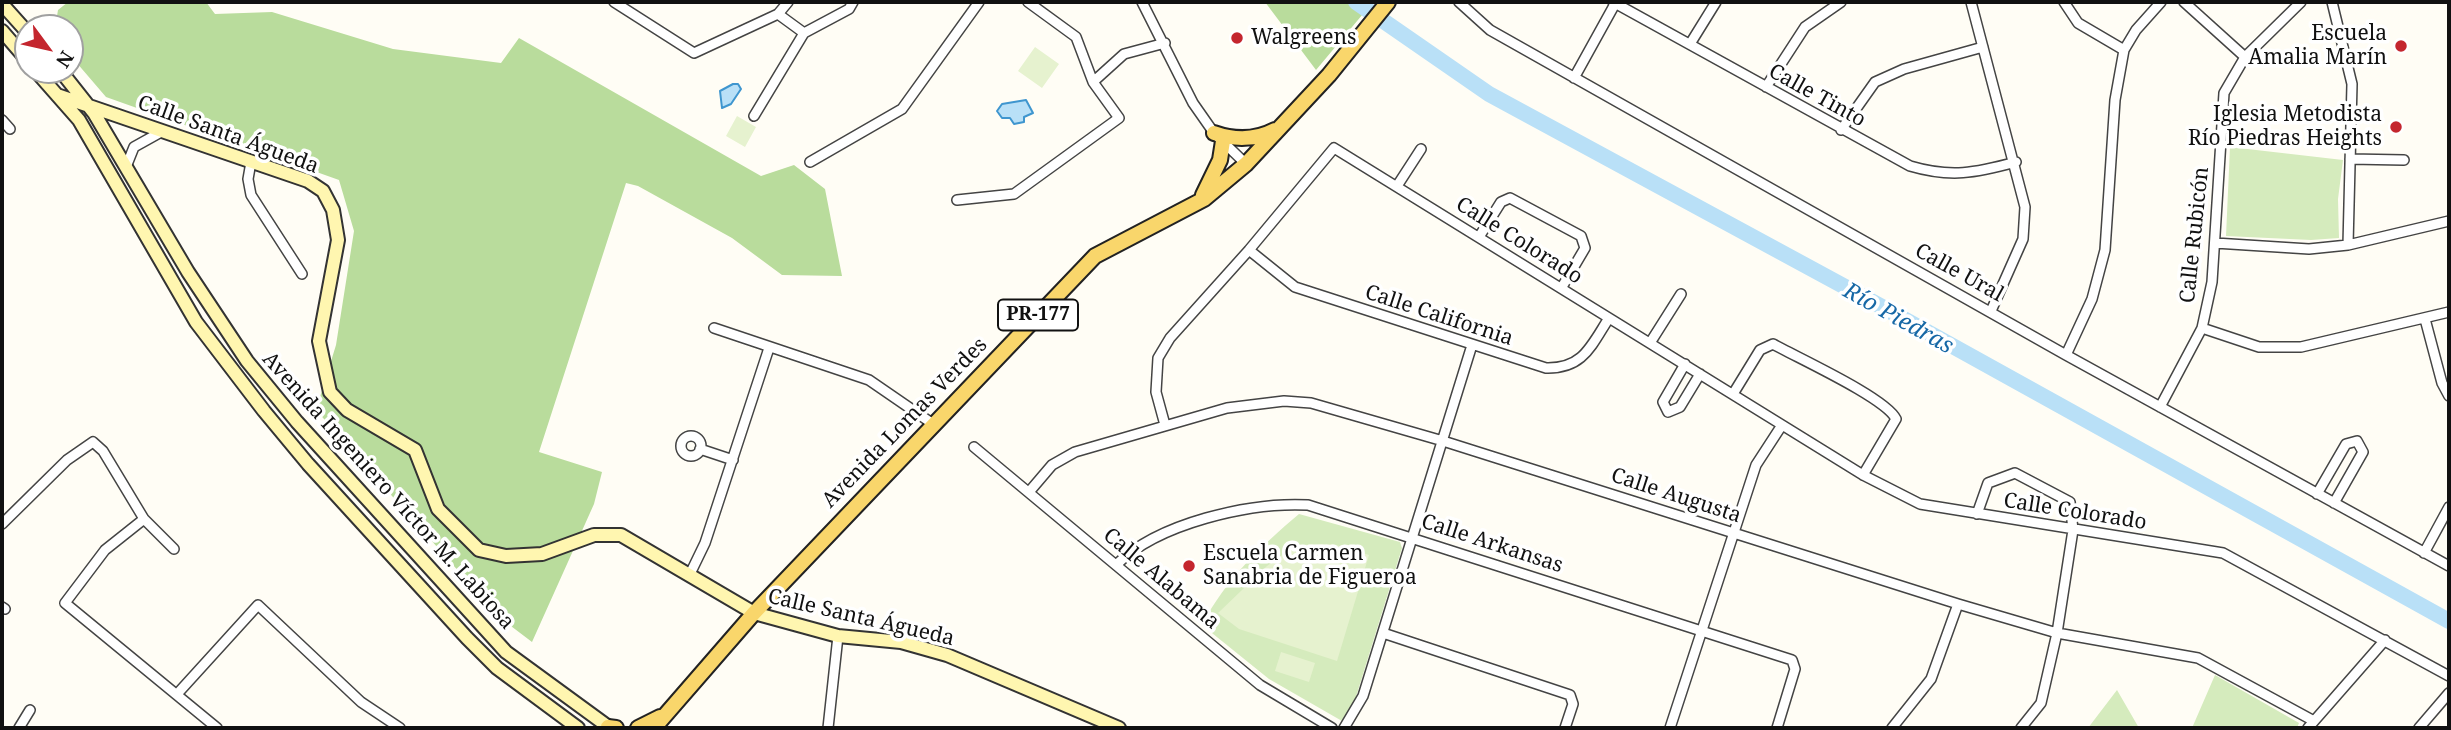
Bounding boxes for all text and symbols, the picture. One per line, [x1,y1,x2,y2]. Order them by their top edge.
north arrow [14,14,84,84]
place label: Escuela Amalia Marín [2248,21,2387,71]
place label: Walgreens [1251,25,1357,51]
marker: Walgreens [1229,30,1245,46]
marker: Escuela Amalia Marín [2393,38,2409,54]
text: N [50,46,80,73]
street label: Calle Tinto [1764,59,1870,133]
street label: Calle Santa Águeda [134,91,322,179]
place label: Iglesia Metodista Río Piedras Heights [2188,102,2382,152]
marker: Iglesia Metodista Río Piedras Heights [2388,119,2404,135]
street label: Calle Rubicón [2175,165,2215,305]
street label: Calle Colorado [1451,192,1587,290]
street label: Calle Ural [1910,238,2008,308]
water label: Río Piedras [1838,277,1958,361]
street label: Calle California [1362,280,1516,352]
road number: PR-177 [998,300,1078,330]
street label: Avenida Lomas Verdes [817,333,993,513]
street label: Avenida Ingeniero Víctor M. Labiosa [257,347,519,635]
street label: Calle Augusta [1608,463,1744,529]
street label: Calle Colorado [2002,488,2148,536]
street label: Calle Arkansas [1418,509,1566,579]
street label: Calle Alabama [1098,523,1224,635]
place label: Escuela Carmen Sanabria de Figueroa [1203,541,1417,591]
marker: Escuela Carmen Sanabria de Figueroa [1181,558,1197,574]
street label: Calle Santa Águeda [765,584,957,652]

